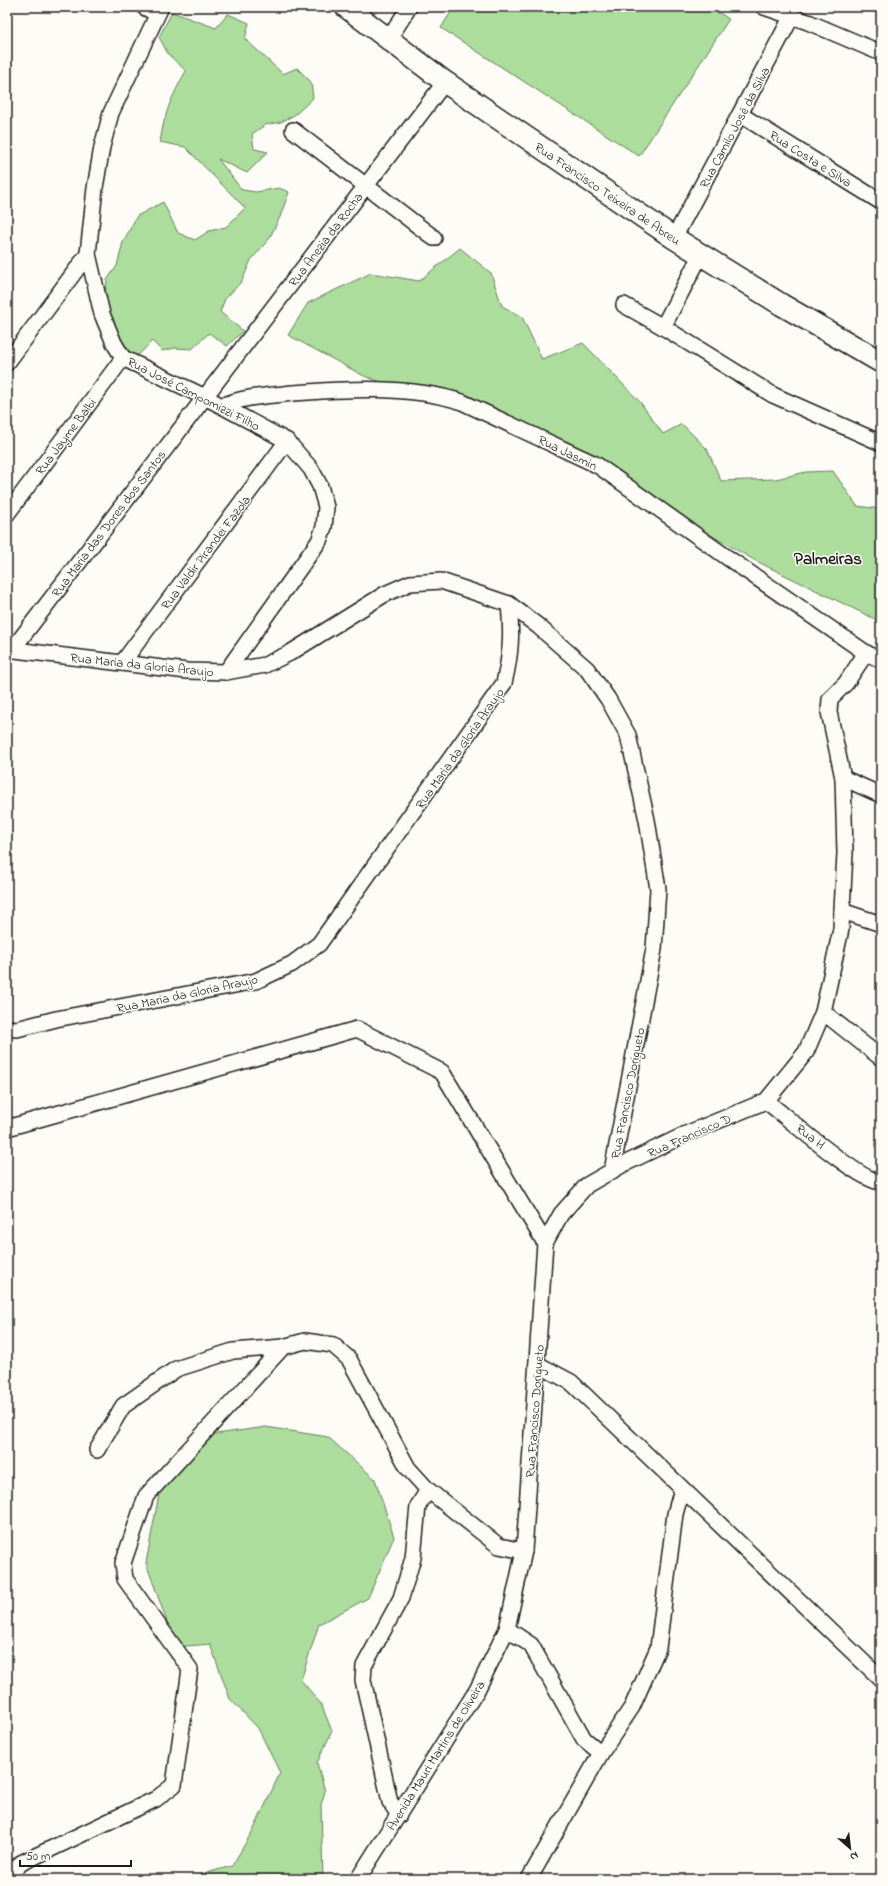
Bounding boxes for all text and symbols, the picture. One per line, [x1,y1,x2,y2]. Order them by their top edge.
street label: Rua Camilo José da Silva [695,64,775,192]
street label: Rua Costa e Silva [765,126,855,192]
street label: Rua Francisco Teixeira de Abreu [530,138,684,250]
street label: Rua Anezia da Rocha [284,189,368,291]
street label: Rua José Campomizzi Filho [124,353,263,436]
street label: Rua Jayme Balbi [31,395,102,480]
street label: Rua Jasmin [535,431,600,476]
street label: Rua Maria das Dores dos Santos [47,446,171,602]
street label: Rua Valdir Pirandei Fazola [157,492,256,614]
district label: Palmeiras [794,547,862,572]
street label: Rua Maria da Gloria Araujo [69,649,214,682]
street label: Rua Maria da Gloria Araujo [411,684,509,813]
street label: Rua Maria da Gloria Araujo [115,970,260,1019]
street label: Rua Francisco Dorigueto [606,1026,652,1161]
street label: Rua Francisco D [645,1109,734,1163]
street label: Rua H [791,1120,829,1155]
street label: Rua Francisco Dorigueto [521,1344,551,1478]
street label: Avenida Mauri Martins de Oliveira [382,1677,490,1834]
north arrow [830,1828,870,1868]
scale bar [20,1842,131,1868]
text: N [847,1847,861,1865]
text: 50 m [26,1848,50,1866]

